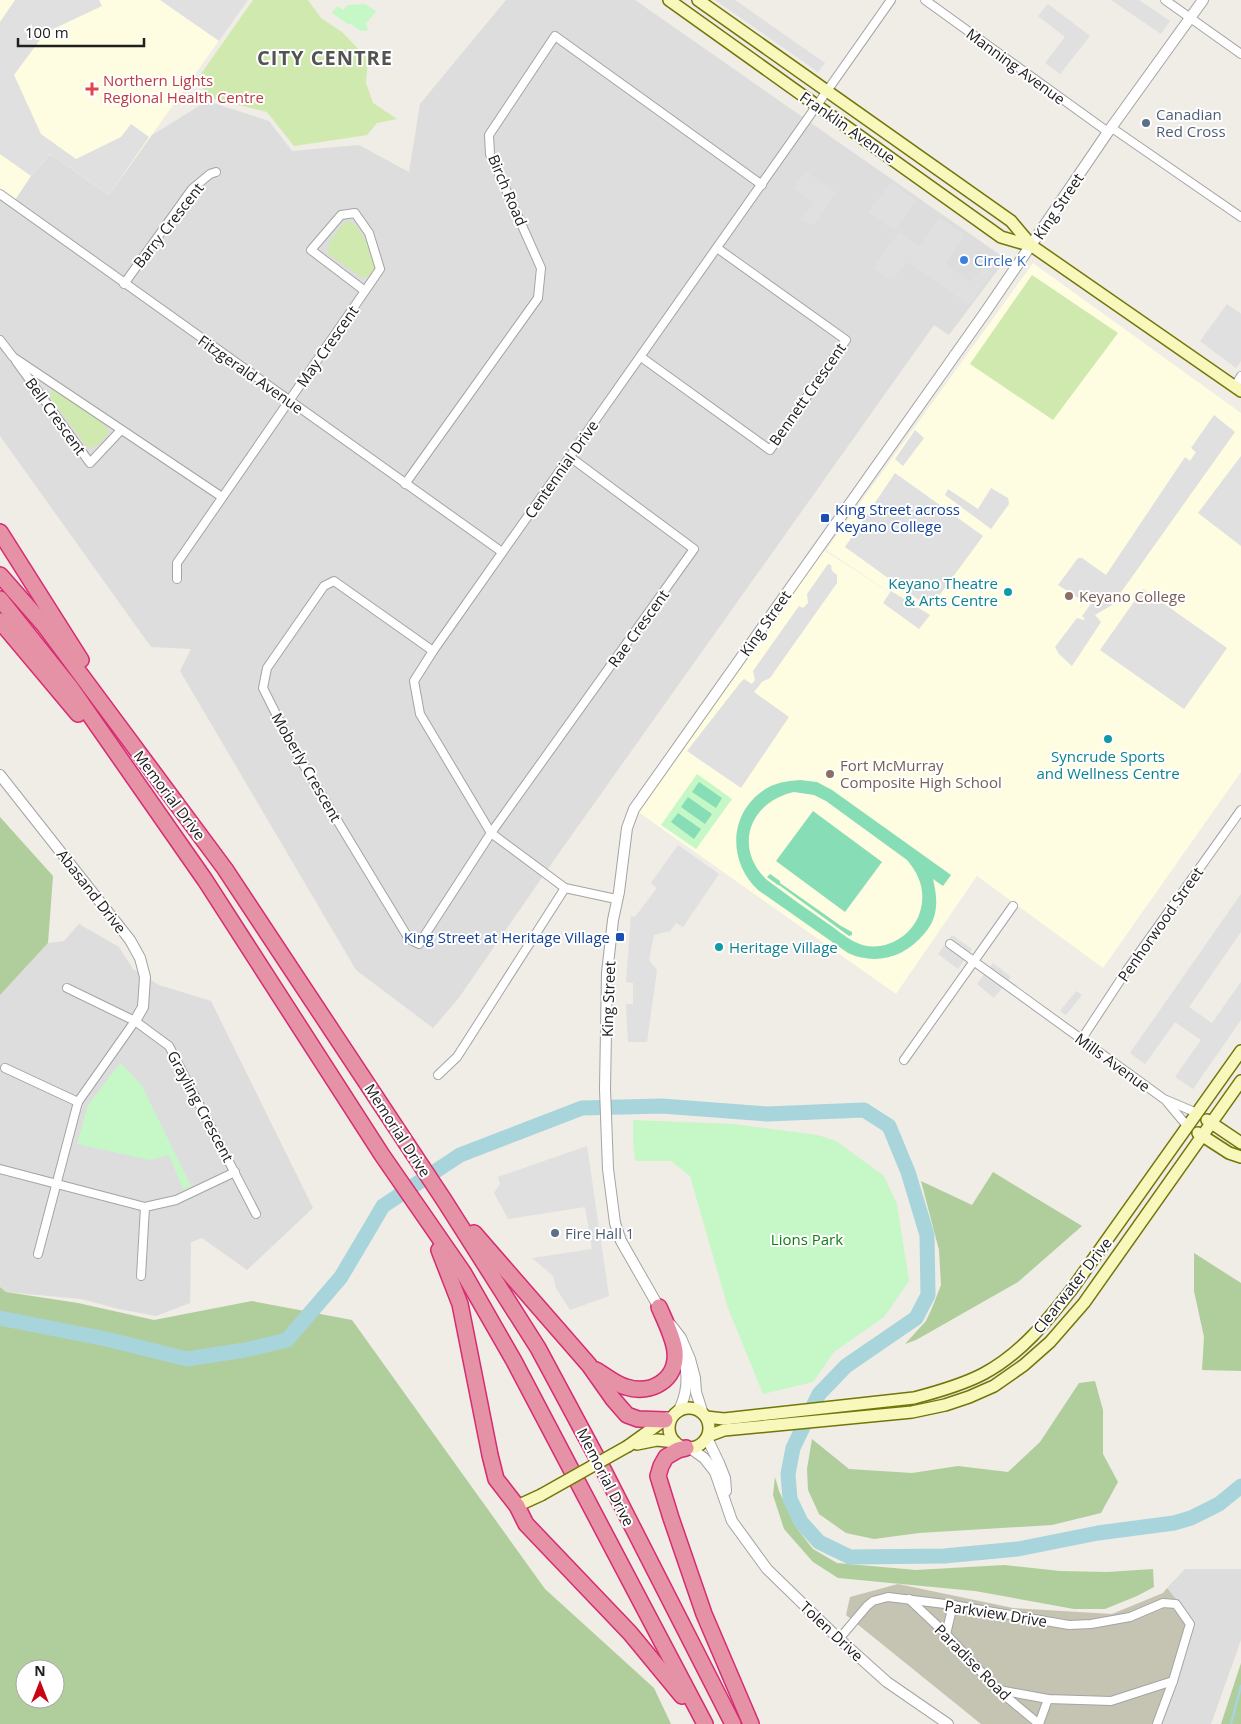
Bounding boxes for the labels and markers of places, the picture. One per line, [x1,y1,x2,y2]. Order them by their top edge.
place label: Northern Lights Regional Health Centre [103,70,264,107]
marker: Northern Lights Regional Health Centre [85,82,99,96]
place label: Canadian Red Cross [1156,104,1226,141]
marker: Canadian Red Cross [1140,117,1152,129]
place label: Circle K [974,250,1027,270]
marker: Circle K [958,254,970,266]
place label: King Street across Keyano College [835,499,960,536]
marker: King Street across Keyano College [819,512,831,524]
place label: Keyano Theatre & Arts Centre [888,573,998,610]
marker: Keyano Theatre & Arts Centre [1002,586,1014,598]
place label: Keyano College [1079,586,1186,606]
marker: Keyano College [1063,590,1075,602]
marker: Syncrude Sports and Wellness Centre [1102,733,1114,745]
place label: Syncrude Sports and Wellness Centre [1036,746,1180,783]
place label: Fort McMurray Composite High School [840,755,1002,792]
marker: Fort McMurray Composite High School [824,768,836,780]
place label: King Street at Heritage Village [404,927,610,947]
marker: King Street at Heritage Village [614,931,626,943]
place label: Heritage Village [729,937,838,957]
marker: Heritage Village [713,941,725,953]
place label: Fire Hall 1 [565,1223,634,1243]
marker: Fire Hall 1 [549,1227,561,1239]

